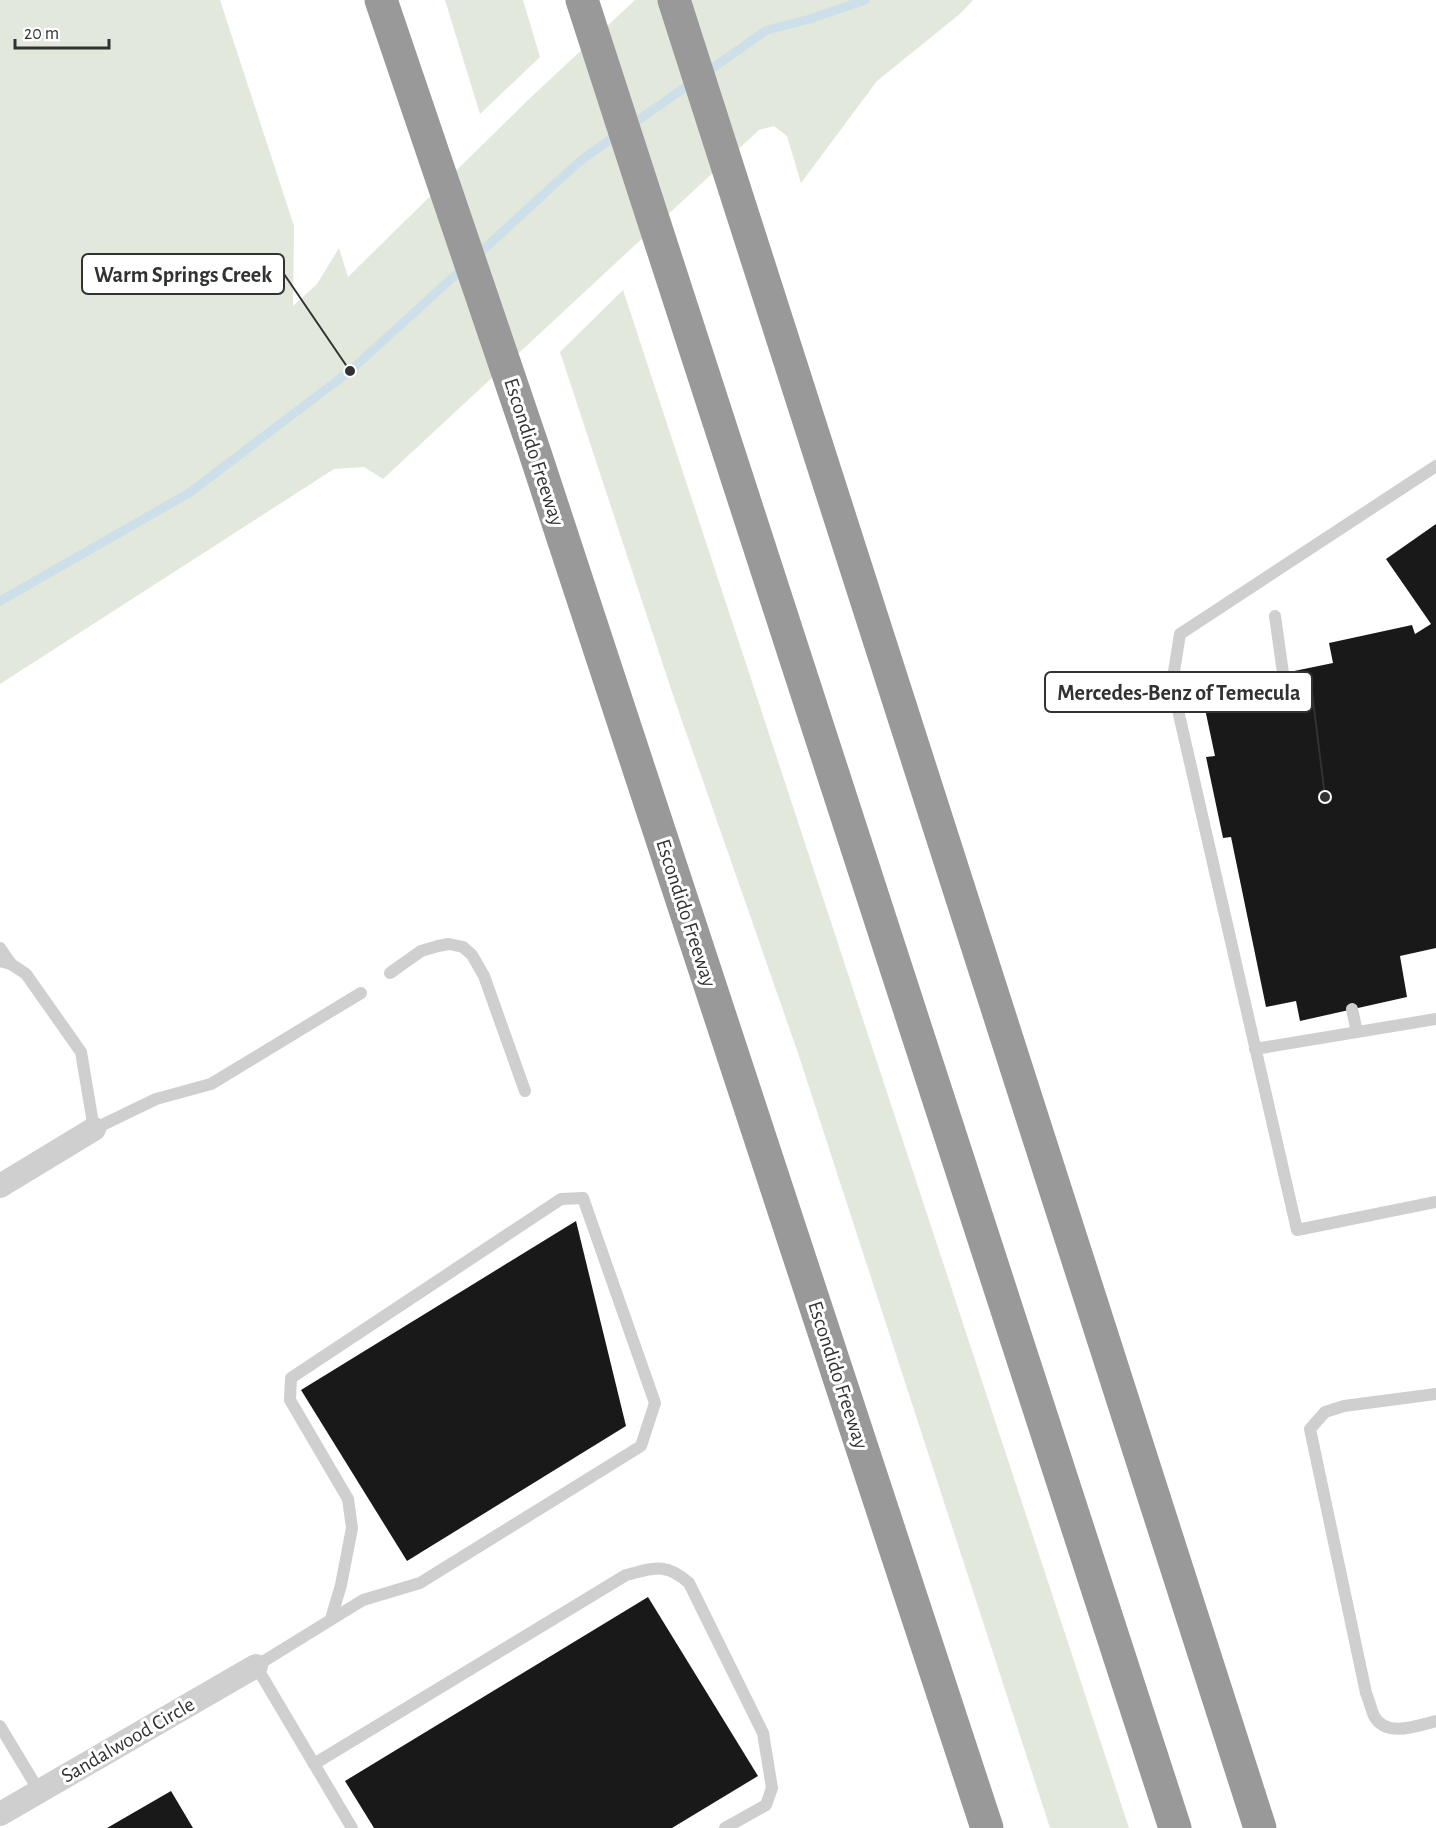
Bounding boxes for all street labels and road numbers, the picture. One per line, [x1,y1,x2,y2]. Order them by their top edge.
street label: Escondido Freeway [500,375,568,529]
street label: Escondido Freeway [652,836,720,990]
street label: Escondido Freeway [804,1298,872,1452]
street label: Sandalwood Circle [58,1693,198,1787]

